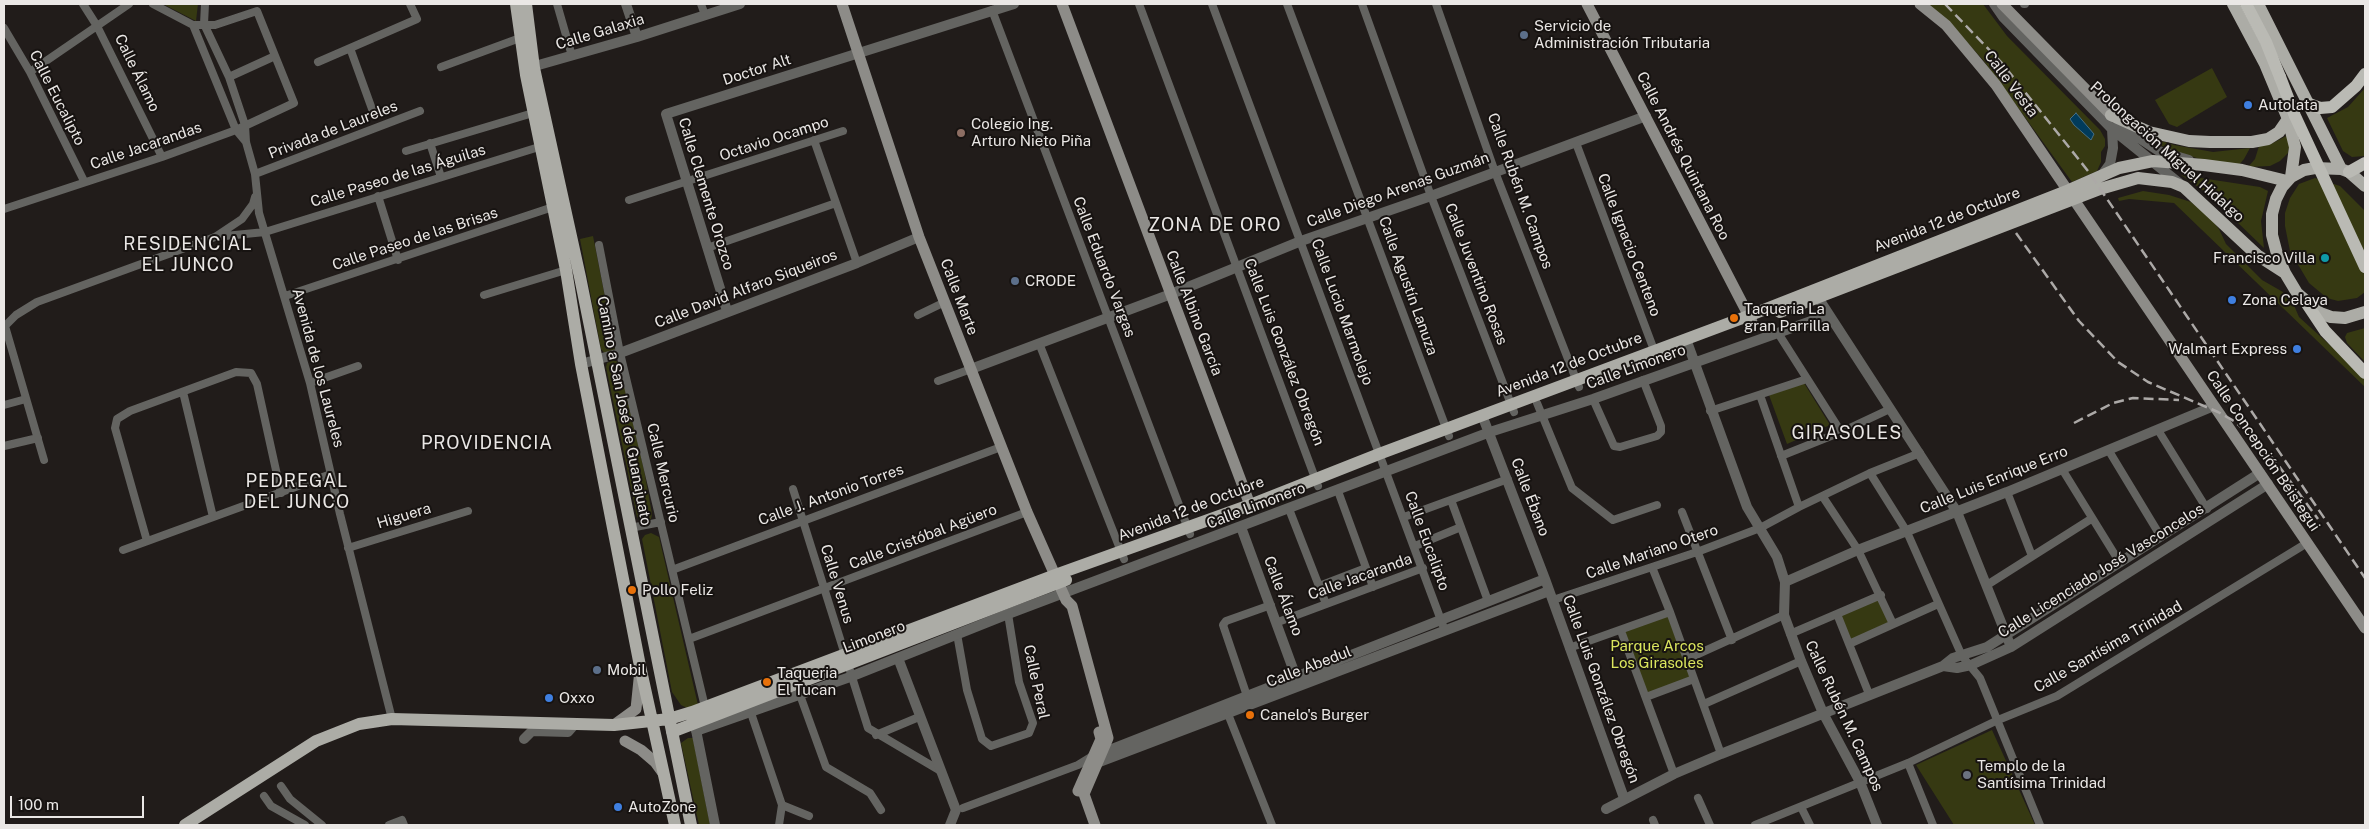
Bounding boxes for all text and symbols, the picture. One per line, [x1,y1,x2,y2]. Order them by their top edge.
street label: Calle Galaxia [554,10,646,54]
place label: Servicio de Administración Tributaria [1534,17,1710,52]
marker: Servicio de Administración Tributaria [1518,29,1530,41]
street label: Calle Álamo [110,31,164,115]
street label: Calle Eucalipto [25,47,89,149]
street label: Calle Vesta [1980,47,2042,121]
street label: Doctor Alt [721,51,793,89]
street label: Calle Andrés Quintana Roo [1633,69,1733,243]
street label: Prolongación Miguel Hidalgo [2086,78,2248,226]
place label: Autolata [2258,96,2318,114]
street label: Privada de Laureles [266,97,400,163]
marker: Autolata [2242,99,2254,111]
street label: Calle Rubén M. Campos [1483,111,1557,271]
street label: Octavio Ocampo [717,113,831,165]
place label: Colegio Ing. Arturo Nieto Piña [971,115,1091,150]
street label: Calle Clemente Orozco [674,116,738,272]
street label: Calle Jacarandas [88,118,204,174]
marker: Colegio Ing. Arturo Nieto Piña [955,127,967,139]
street label: Calle Paseo de las Águilas [308,141,488,211]
street label: Calle Diego Arenas Guzmán [1304,149,1492,231]
street label: Calle Ignacio Centeno [1593,171,1665,319]
street label: Avenida 12 de Octubre [1871,184,2023,256]
street label: Calle Eduardo Vargas [1069,194,1139,340]
street label: Calle Juventino Rosas [1441,201,1511,347]
street label: Calle Paseo de las Brisas [330,204,500,274]
district label: ZONA DE ORO [1147,214,1283,236]
street label: Calle Agustín Lanuza [1375,214,1441,358]
district label: RESIDENCIAL EL JUNCO [122,233,254,276]
street label: Calle Lucio Marmolejo [1307,236,1377,388]
street label: Calle David Alfaro Siqueiros [652,246,840,332]
street label: Calle Albino García [1162,248,1226,378]
place label: Francisco Villa [2213,249,2315,267]
marker: Francisco Villa [2319,252,2331,264]
street label: Calle Marte [936,256,982,338]
street label: Calle Luis González Obregón [1240,256,1328,448]
place label: CRODE [1025,272,1076,290]
marker: CRODE [1009,275,1021,287]
street label: Avenida de los Laureles [288,287,348,449]
place label: Zona Celaya [2242,291,2328,309]
marker: Zona Celaya [2226,294,2238,306]
street label: Camino a San José de Guanajuato [593,295,655,527]
place label: Taqueria La gran Parrilla [1744,300,1830,335]
marker: Taqueria La gran Parrilla [1728,312,1740,324]
street label: Avenida 12 de Octubre [1493,329,1645,401]
place label: Walmart Express [2168,340,2287,358]
street label: Calle Limonero [1584,341,1688,393]
marker: Walmart Express [2291,343,2303,355]
street label: Calle Concepción Béistegui [2202,367,2324,535]
street label: Calle Mercurio [643,421,683,525]
district label: GIRASOLES [1790,422,1904,444]
district label: PROVIDENCIA [420,432,554,454]
street label: Calle Luis Enrique Erro [1917,442,2071,518]
street label: Calle Ébano [1507,455,1553,539]
street label: Calle J. Antonio Torres [756,460,906,530]
district label: PEDREGAL DEL JUNCO [243,470,351,512]
street label: Avenida 12 de Octubre [1115,473,1267,545]
street label: Calle Limonero [1204,479,1308,533]
street label: Calle Eucalipto [1401,489,1453,593]
street label: Higuera [375,499,433,533]
street label: Calle Cristóbal Agüero [847,500,999,574]
street label: Calle Licenciado José Vasconcelos [1995,500,2207,642]
street label: Calle Mariano Otero [1584,521,1720,583]
street label: Calle Venus [816,542,858,626]
street label: Calle Jacaranda [1306,550,1414,604]
street label: Calle Álamo [1260,554,1306,638]
place label: Pollo Feliz [642,581,713,599]
marker: Pollo Feliz [626,584,638,596]
street label: Calle Luis González Obregón [1559,592,1643,786]
street label: Calle Santísima Trinidad [2031,597,2185,697]
street label: Limonero [840,617,908,657]
park label: Parque Arcos Los Girasoles [1610,637,1704,672]
street label: Calle Rubén M. Campos [1801,638,1887,794]
street label: Calle Peral [1019,643,1053,721]
street label: Calle Abedul [1264,643,1354,691]
place label: Mobil [607,661,646,679]
marker: Mobil [591,664,603,676]
place label: Taqueria El Tucan [777,664,837,699]
marker: Taqueria El Tucan [761,676,773,688]
place label: Oxxo [559,689,595,707]
marker: Oxxo [543,692,555,704]
place label: Canelo's Burger [1260,706,1369,724]
marker: Canelo's Burger [1244,709,1256,721]
place label: Templo de la Santísima Trinidad [1977,757,2106,792]
marker: Templo de la Santísima Trinidad [1961,769,1973,781]
scale bar [12,786,146,818]
text: 100 m [18,796,59,813]
place label: AutoZone [628,798,696,816]
marker: AutoZone [612,801,624,813]

